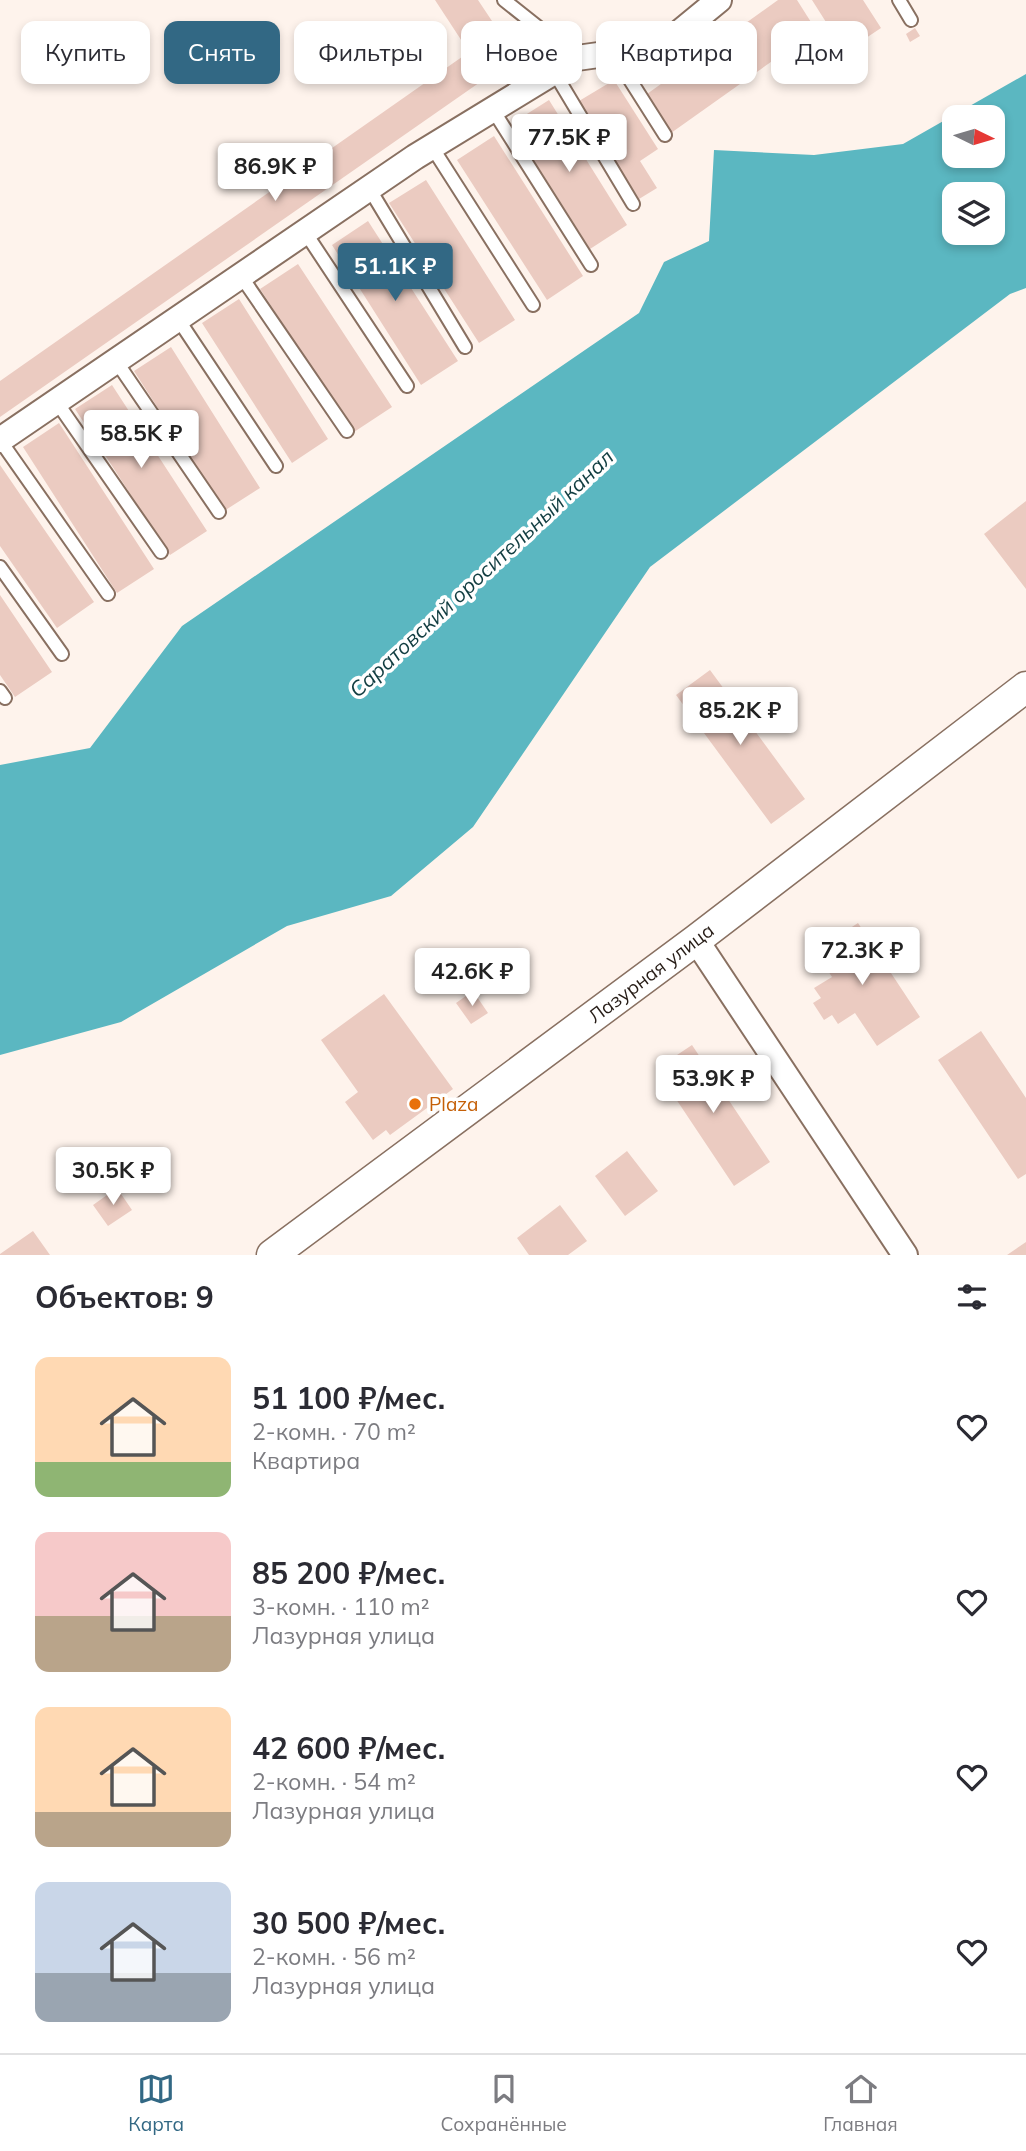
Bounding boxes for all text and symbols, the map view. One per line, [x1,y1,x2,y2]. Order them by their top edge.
chip: Купить [21,21,150,84]
chip: Снять [164,21,280,84]
chip: Фильтры [294,21,447,84]
chip: Новое [461,21,582,84]
chip: Квартира [596,21,757,84]
chip: Дом [771,21,868,84]
north arrow [942,105,1004,168]
map controls [942,105,1005,245]
pin: 77.5K ₽ [504,114,634,174]
text: 77.5K ₽ [528,122,610,151]
pin: 86.9K ₽ [210,144,340,203]
text: 86.9K ₽ [234,151,316,180]
button: layers [942,182,1005,245]
pin: 51.1K ₽ [330,244,460,303]
text: 51.1K ₽ [354,251,436,280]
pin: 58.5K ₽ [76,410,206,470]
text: 58.5K ₽ [100,418,182,447]
water label: Саратовский оросительный канал [344,444,618,702]
pin: 85.2K ₽ [675,688,805,747]
text: 85.2K ₽ [699,695,781,724]
street label: Лазурная улица [583,918,719,1028]
pin: 72.3K ₽ [797,928,927,987]
text: 72.3K ₽ [821,935,903,964]
pin: 42.6K ₽ [407,948,537,1008]
text: 42.6K ₽ [431,956,513,985]
pin: 53.9K ₽ [648,1056,778,1115]
text: 53.9K ₽ [672,1063,754,1092]
place label: Plaza [429,1092,478,1116]
marker: Plaza [407,1096,423,1112]
pin: 30.5K ₽ [48,1148,178,1207]
text: 30.5K ₽ [72,1155,154,1184]
text: Объектов: 9 [35,1278,214,1316]
icon: filters [953,1278,991,1316]
text: 51 100 ₽/мес. [252,1379,445,1417]
icon: home [91,1385,175,1469]
icon: heart [953,1408,991,1446]
text: 2-комн. · 70 m² [252,1417,416,1446]
text: Квартира [252,1446,360,1475]
text: 85 200 ₽/мес. [252,1554,445,1592]
icon: home [91,1560,175,1644]
icon: heart [953,1583,991,1621]
text: 3-комн. · 110 m² [252,1592,430,1621]
text: Лазурная улица [252,1621,435,1650]
text: 42 600 ₽/мес. [252,1729,445,1767]
icon: home [91,1735,175,1819]
icon: heart [953,1758,991,1796]
text: 2-комн. · 54 m² [252,1767,416,1796]
text: Лазурная улица [252,1796,435,1825]
text: 30 500 ₽/мес. [252,1904,445,1942]
icon: home [91,1910,175,1994]
icon: heart [953,1933,991,1971]
text: 2-комн. · 56 m² [252,1942,416,1971]
text: Лазурная улица [252,1971,435,2000]
tab: Карта [128,2070,184,2136]
tab: Сохранённые [440,2070,567,2136]
tab: Главная [823,2070,898,2136]

